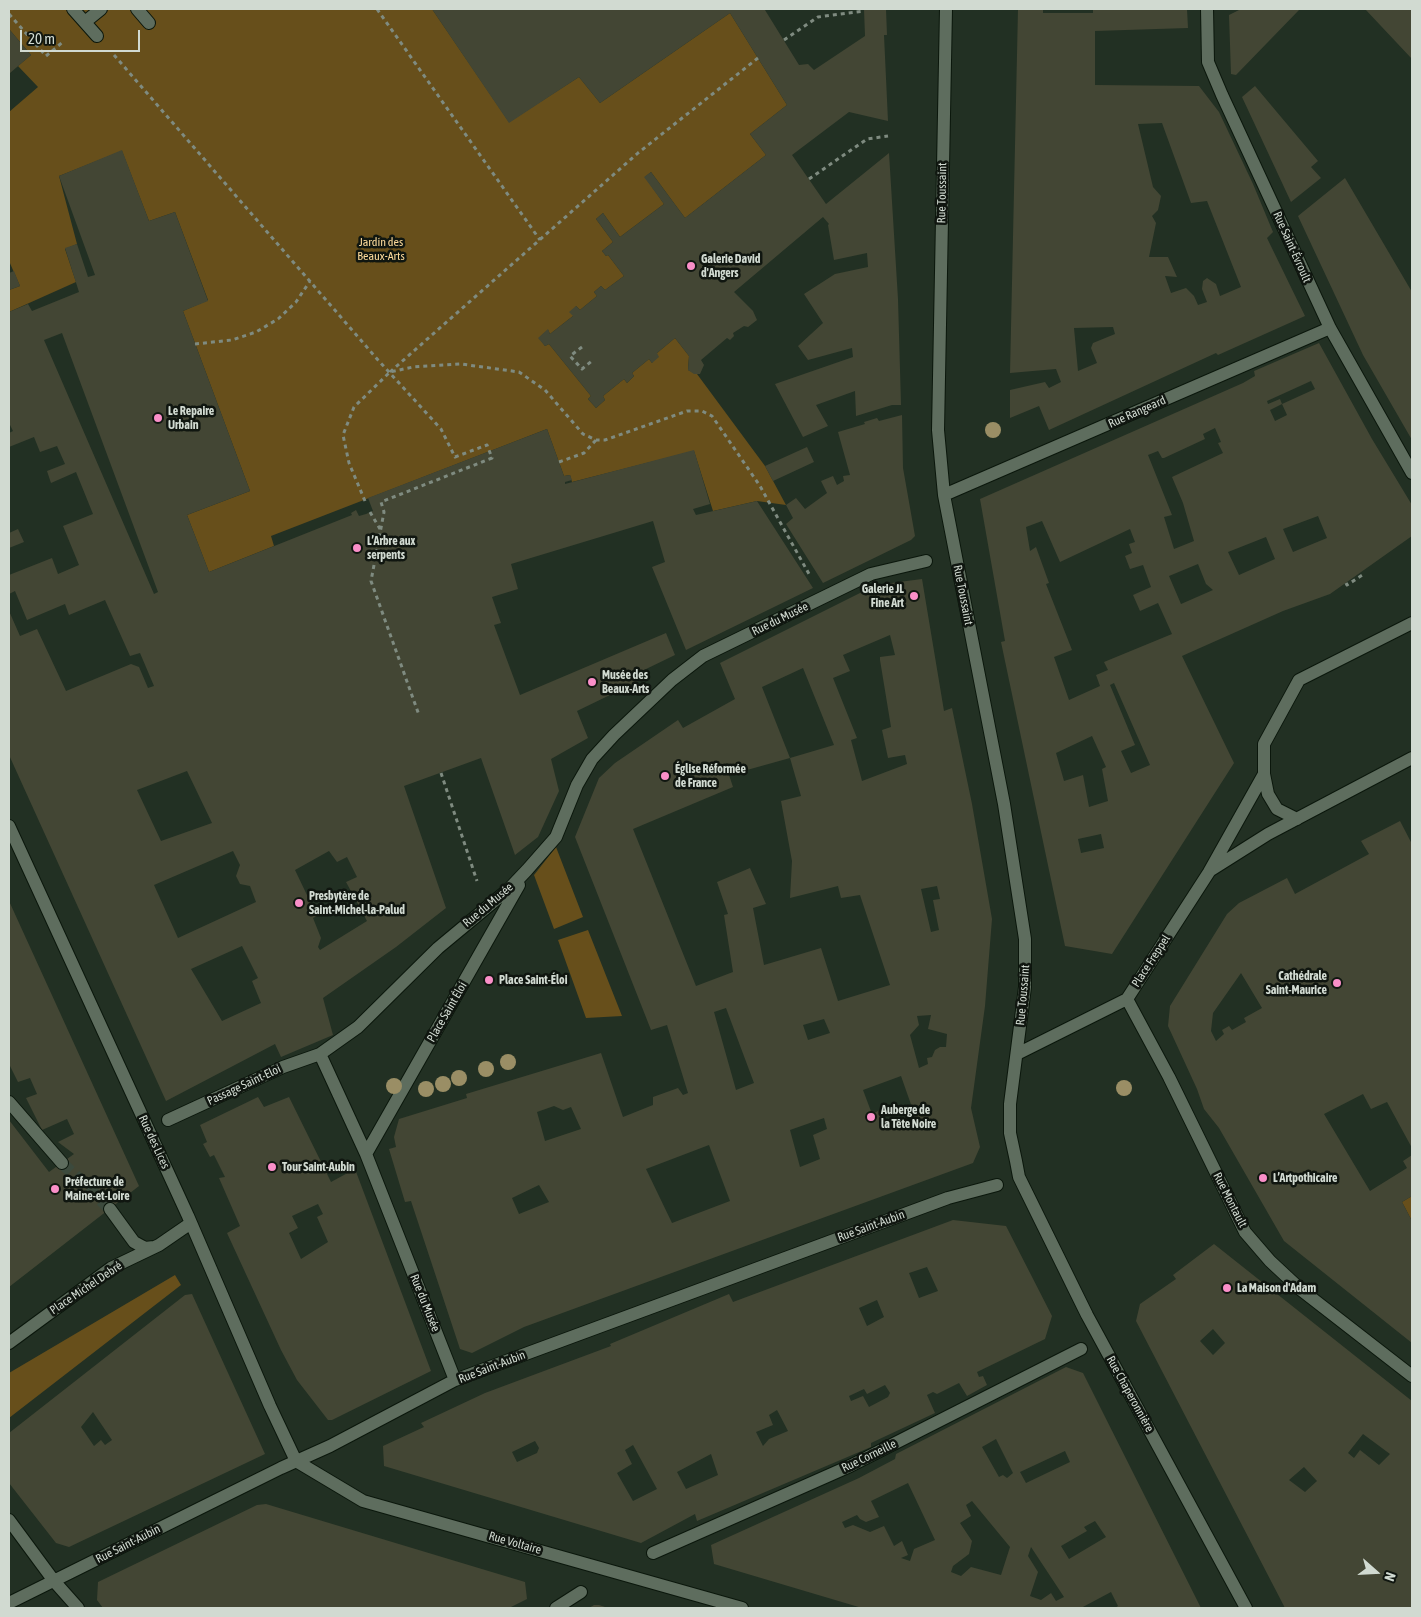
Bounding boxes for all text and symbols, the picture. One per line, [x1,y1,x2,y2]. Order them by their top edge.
scale bar [22,20,142,52]
text: 20 m [28,30,55,47]
street label: Rue Toussaint [934,162,950,224]
street label: Rue Saint-Évroult [1270,209,1314,285]
park label: Jardin des Beaux-Arts [357,235,405,263]
place label: Galerie David d'Angers [701,252,761,280]
marker: Galerie David d'Angers [685,260,697,272]
street label: Rue Rangeard [1106,393,1168,431]
place label: Le Repaire Urbain [168,404,214,432]
marker: Le Repaire Urbain [152,412,164,424]
place label: L’Arbre aux serpents [367,534,415,562]
marker: L’Arbre aux serpents [351,542,363,554]
street label: Rue Toussaint [950,564,976,626]
place label: Galerie JL Fine Art [862,582,904,610]
marker: Galerie JL Fine Art [908,590,920,602]
street label: Rue du Musée [749,599,811,639]
place label: Musée des Beaux-Arts [602,668,649,696]
marker: Musée des Beaux-Arts [586,676,598,688]
place label: Église Réformée de France [675,762,746,790]
marker: Église Réformée de France [659,770,671,782]
street label: Rue du Musée [460,880,516,930]
place label: Presbytère de Saint-Michel-la-Palud [309,889,405,917]
marker: Presbytère de Saint-Michel-la-Palud [293,897,305,909]
street label: Place Freppel [1129,932,1173,990]
street label: Rue Toussaint [1013,964,1033,1026]
place label: Cathédrale Saint-Maurice [1266,969,1327,997]
place label: Place Saint-Éloi [499,973,567,987]
marker: Place Saint-Éloi [483,974,495,986]
marker: Cathédrale Saint-Maurice [1331,977,1343,989]
street label: Place Saint Éloi [424,979,470,1045]
street label: Passage Saint-Eloi [205,1062,283,1108]
place label: Auberge de la Tête Noire [881,1103,936,1131]
marker: Auberge de la Tête Noire [865,1111,877,1123]
street label: Rue des Lices [135,1113,173,1171]
place label: Tour Saint-Aubin [282,1160,355,1174]
marker: Tour Saint-Aubin [266,1161,278,1173]
street label: Rue Montault [1210,1170,1250,1230]
place label: L’Artpothicaire [1273,1171,1337,1185]
marker: L’Artpothicaire [1257,1172,1269,1184]
place label: Préfecture de Maine-et-Loire [65,1175,130,1203]
marker: Préfecture de Maine-et-Loire [49,1183,61,1195]
street label: Rue Saint-Aubin [835,1207,907,1245]
street label: Place Michel Debré [47,1258,125,1318]
street label: Rue du Musée [407,1272,443,1334]
place label: La Maison d'Adam [1237,1281,1316,1295]
marker: La Maison d'Adam [1221,1282,1233,1294]
street label: Rue Saint-Aubin [457,1348,527,1386]
street label: Rue Chaperonnière [1103,1353,1157,1435]
street label: Rue Corneille [839,1437,899,1475]
street label: Rue Saint-Aubin [93,1522,163,1566]
street label: Rue Voltaire [487,1529,543,1557]
north arrow [1351,1547,1401,1597]
text: N [1381,1570,1399,1583]

